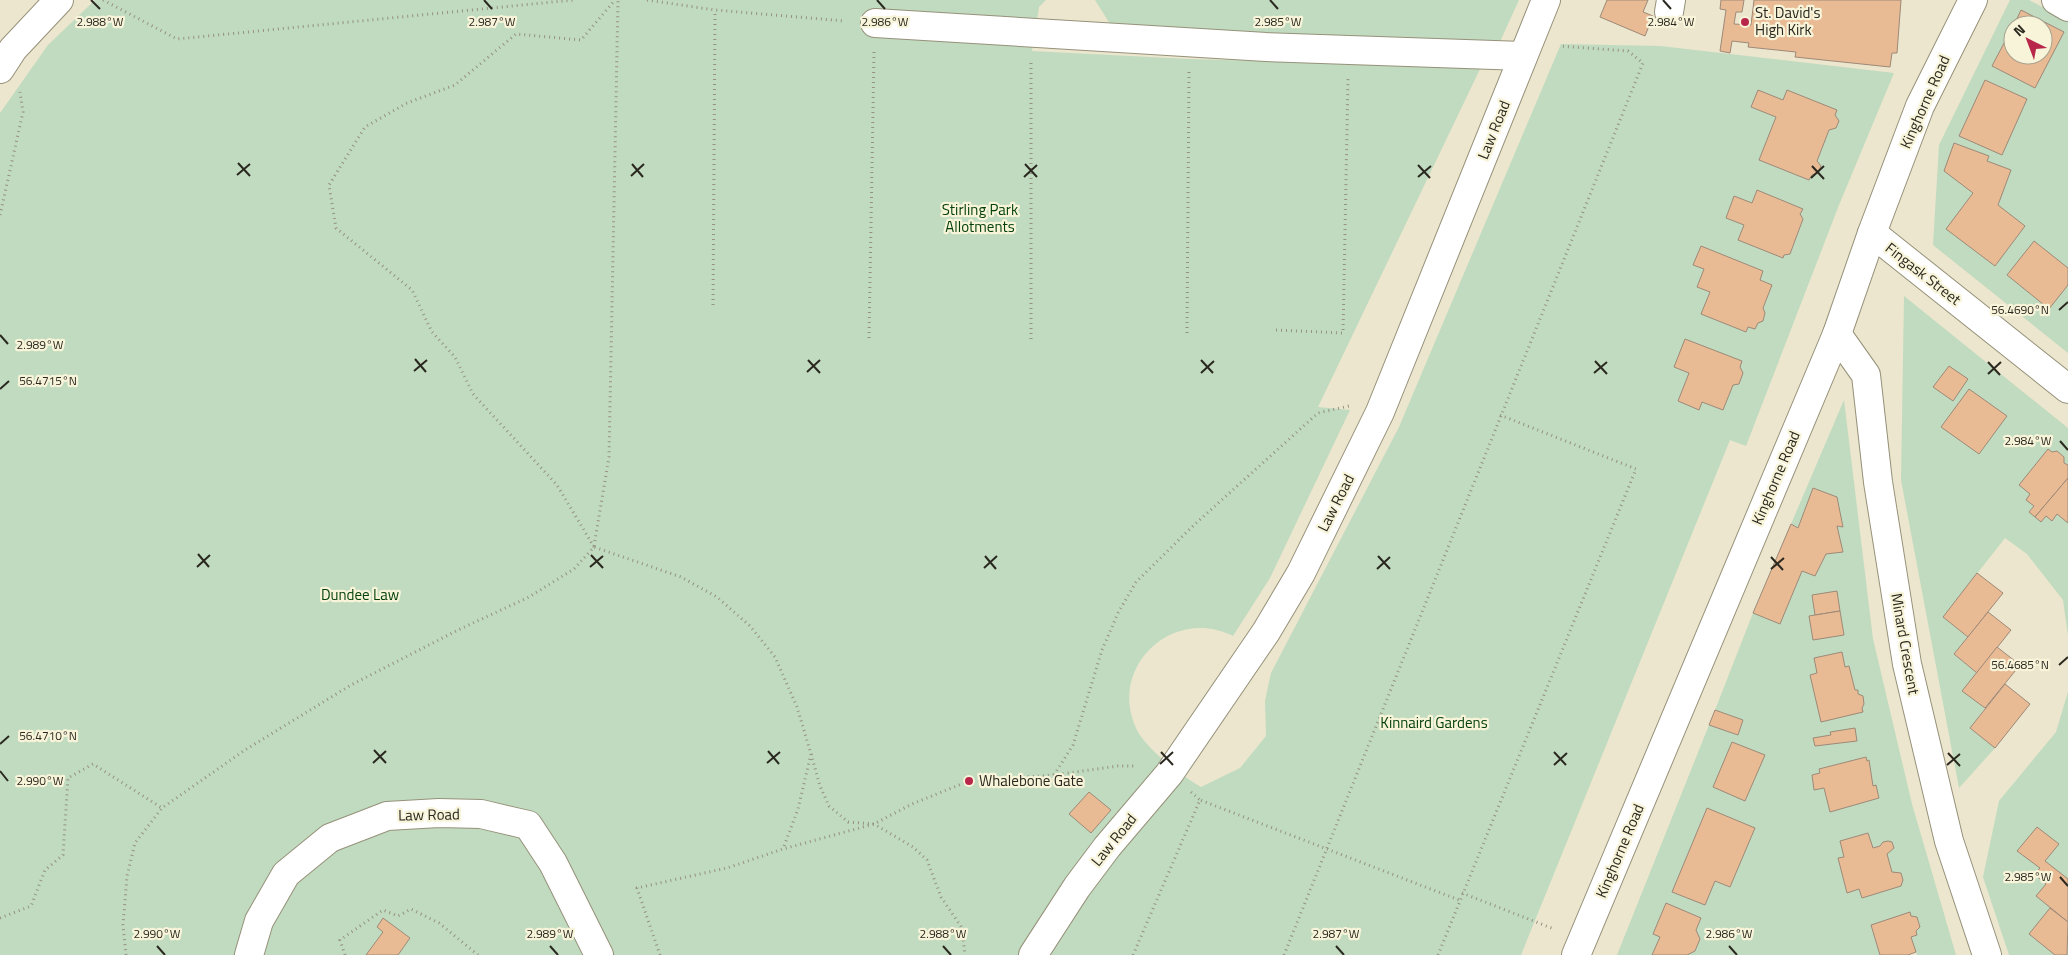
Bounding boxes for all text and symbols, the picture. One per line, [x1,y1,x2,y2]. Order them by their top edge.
place label: St. David's High Kirk [1755,1,1820,41]
text: 2.988°W [77,12,124,31]
text: 2.987°W [469,12,516,31]
text: 2.986°W [862,12,909,31]
text: 2.985°W [1255,12,1302,31]
text: 2.984°W [1648,12,1695,31]
north arrow [2003,15,2053,65]
marker: St. David's High Kirk [1739,16,1751,28]
text: N [2008,19,2030,41]
street label: Kinghorne Road [1894,51,1955,152]
street label: Law Road [1471,97,1516,163]
park label: Stirling Park Allotments [942,198,1018,238]
street label: Fingask Street [1881,237,1967,311]
text: 56.4690°N [1991,300,2049,319]
text: 2.989°W [17,335,64,354]
text: 56.4715°N [19,371,77,390]
street label: Kinghorne Road [1745,427,1806,528]
text: 2.984°W [2005,431,2052,450]
street label: Law Road [1311,470,1360,536]
park label: Dundee Law [321,583,399,606]
street label: Minard Crescent [1885,591,1926,697]
text: 56.4685°N [1991,655,2049,674]
park label: Kinnaird Gardens [1380,711,1488,734]
text: 56.4710°N [19,726,77,745]
place label: Whalebone Gate [979,769,1083,792]
text: 2.990°W [17,771,64,790]
marker: Whalebone Gate [963,775,975,787]
street label: Kinghorne Road [1589,800,1650,901]
street label: Law Road [398,802,460,827]
street label: Law Road [1085,808,1142,871]
text: 2.985°W [2005,867,2052,886]
text: 2.990°W [134,924,181,943]
text: 2.989°W [527,924,574,943]
text: 2.988°W [920,924,967,943]
text: 2.987°W [1313,924,1360,943]
text: 2.986°W [1706,924,1753,943]

